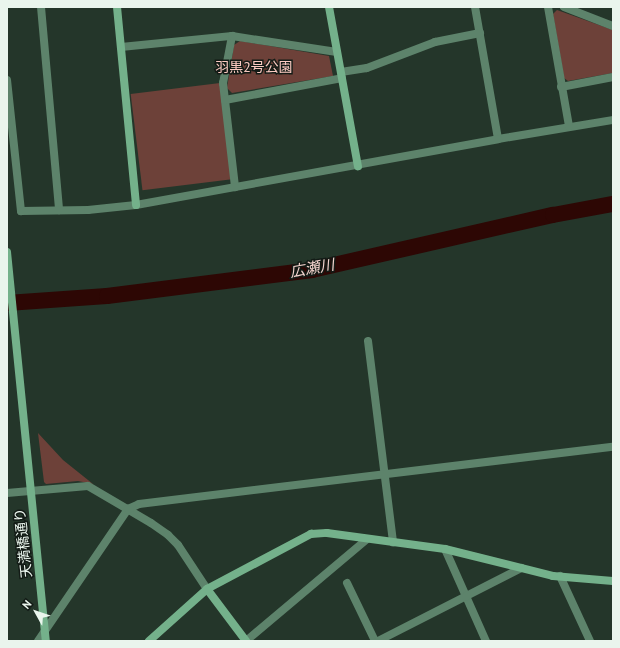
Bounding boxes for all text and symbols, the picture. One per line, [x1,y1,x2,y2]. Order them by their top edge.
park label: 羽黒2号公園 [215,59,293,75]
water label: 広瀬川 [288,255,336,281]
street label: 天満橋通り [11,507,35,579]
north arrow [16,592,56,632]
text: N [19,597,34,612]

